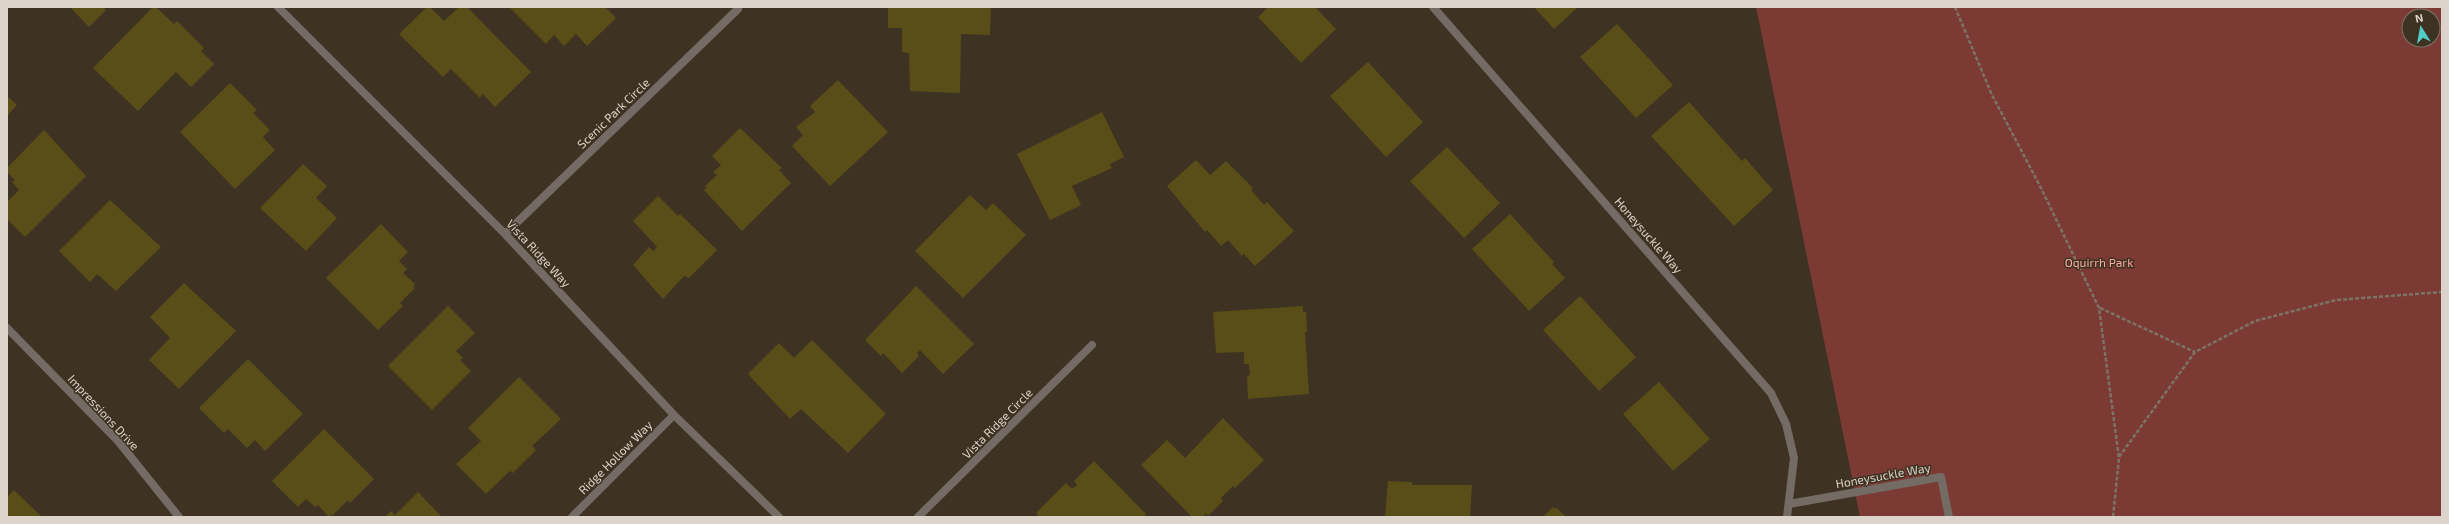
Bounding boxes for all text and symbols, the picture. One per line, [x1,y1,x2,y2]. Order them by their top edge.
north arrow [2401,8,2441,48]
text: N [2414,11,2424,25]
street label: Scenic Park Circle [574,75,652,151]
street label: Honeysuckle Way [1612,194,1686,276]
street label: Vista Ridge Way [504,216,574,290]
park label: Oquirrh Park [2065,255,2133,269]
street label: Impressions Drive [65,371,143,453]
street label: Vista Ridge Circle [959,385,1035,461]
street label: Ridge Hollow Way [575,417,655,497]
street label: Honeysuckle Way [1834,460,1932,490]

